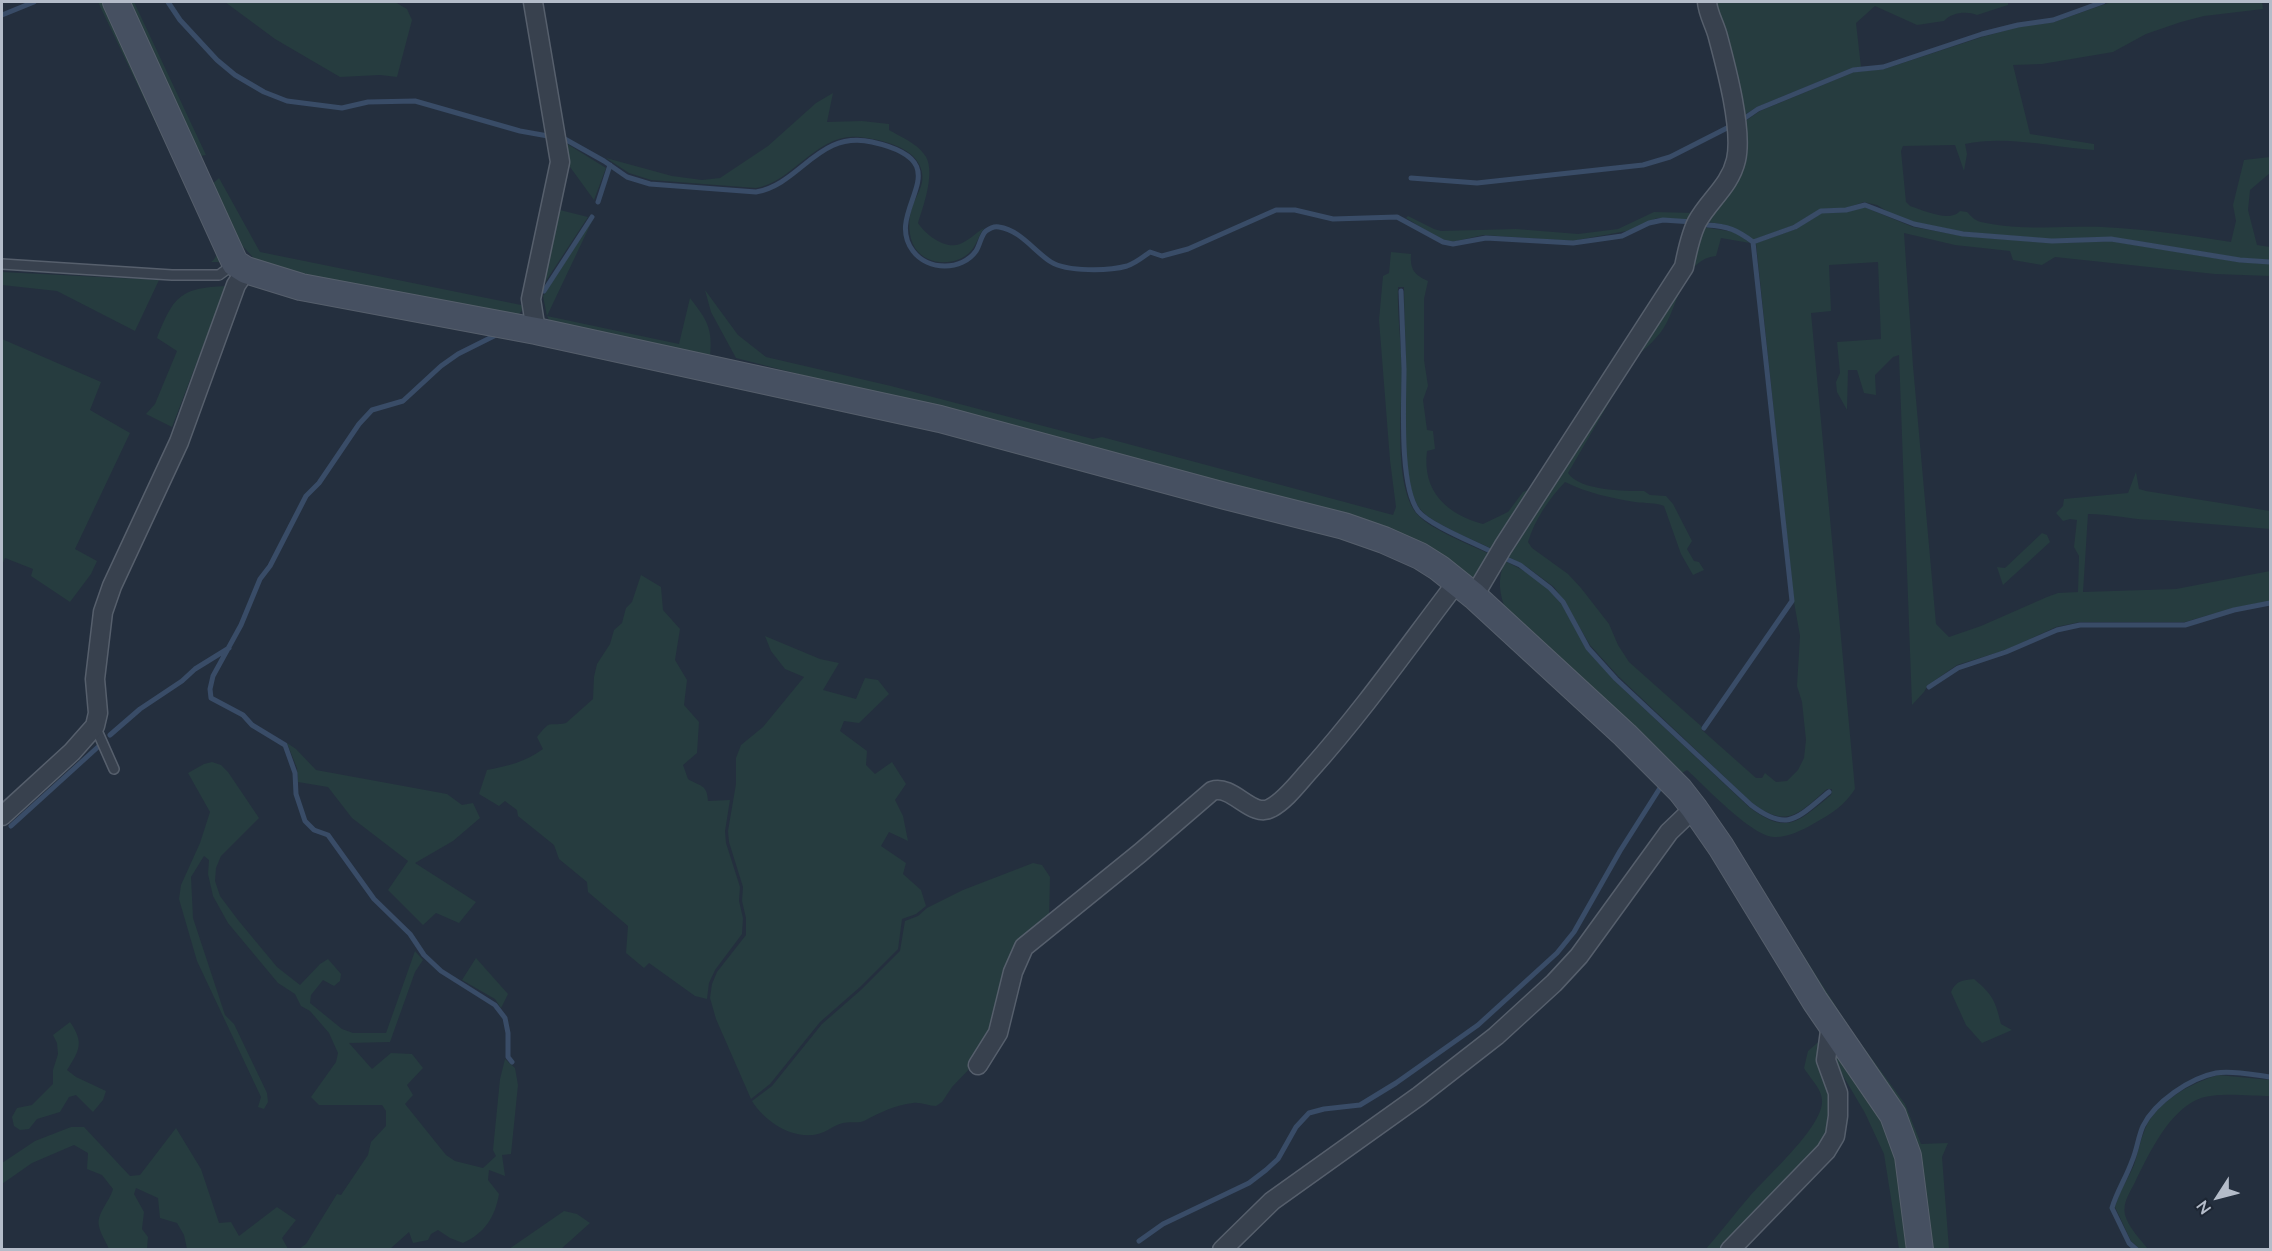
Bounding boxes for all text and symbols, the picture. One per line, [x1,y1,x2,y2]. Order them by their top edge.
north arrow [2188,1167,2248,1227]
text: N [2192,1197,2214,1218]

